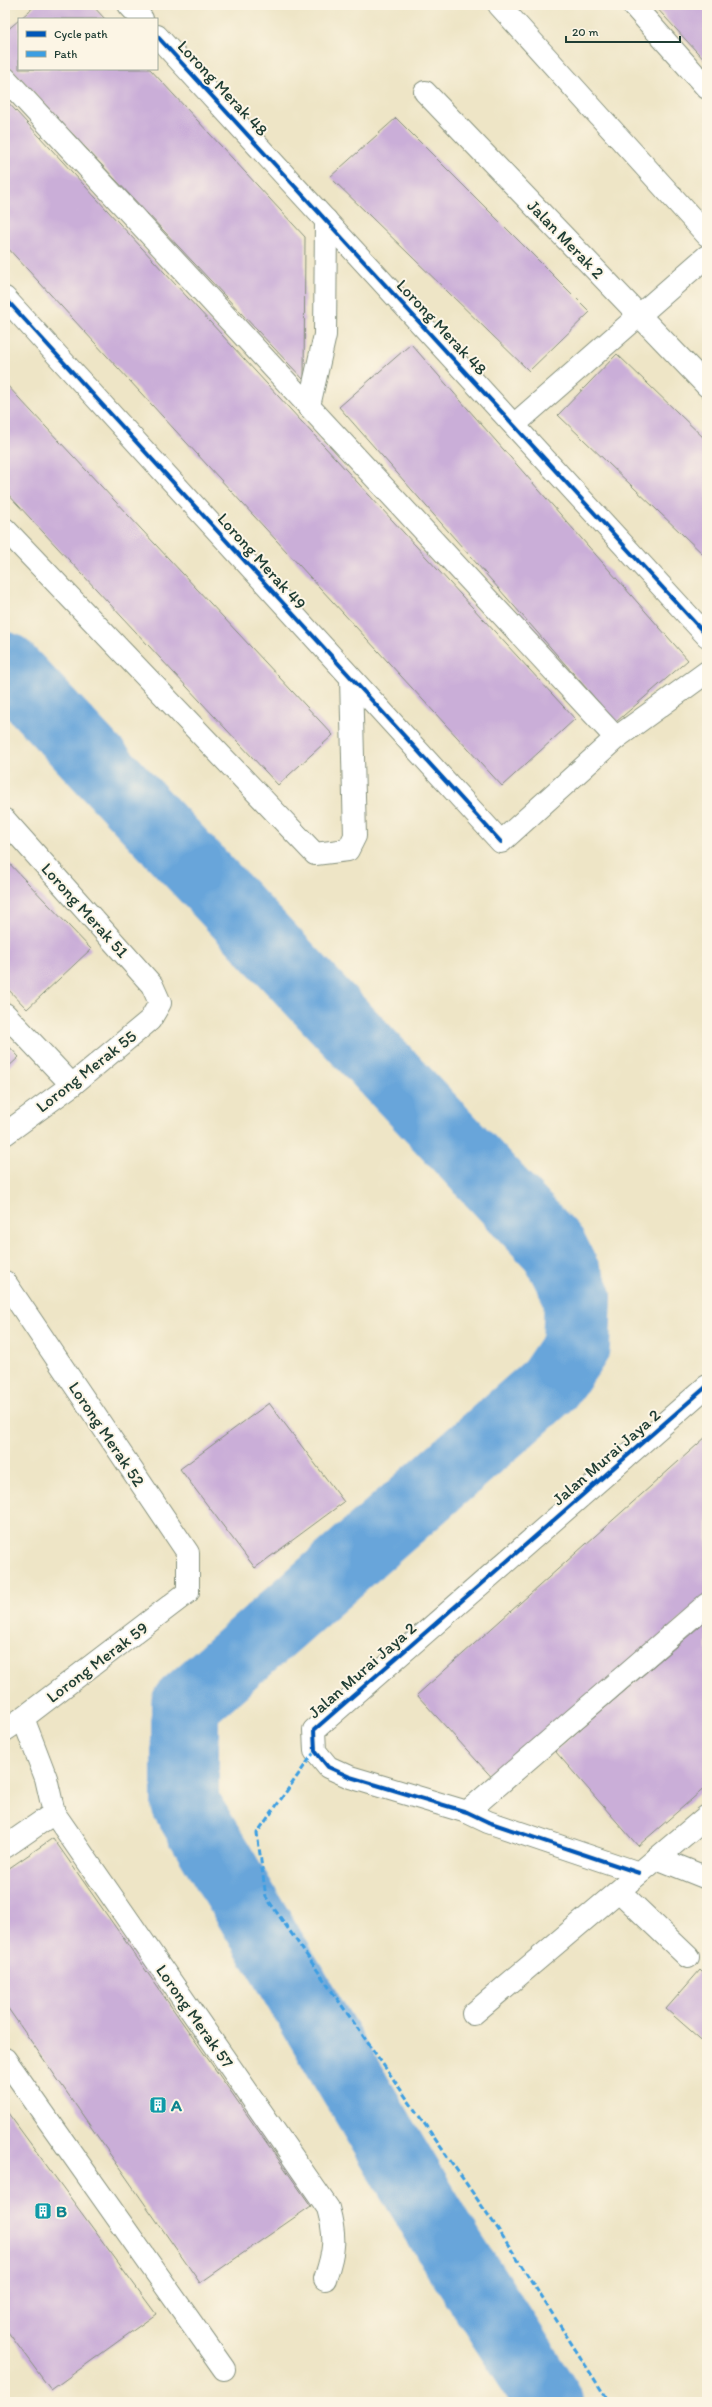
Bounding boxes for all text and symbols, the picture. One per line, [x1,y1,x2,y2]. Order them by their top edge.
legend [18,18,158,70]
scale bar [566,18,680,44]
text: 20 m [572,25,599,39]
text: Cycle path [54,27,108,41]
street label: Lorong Merak 48 [174,36,272,140]
text: Path [54,47,77,61]
street label: Jalan Merak 2 [523,195,609,283]
street label: Lorong Merak 48 [393,275,491,379]
street label: Lorong Merak 49 [213,509,311,613]
street label: Lorong Merak 51 [37,858,133,962]
street label: Lorong Merak 55 [32,1026,140,1116]
street label: Lorong Merak 52 [65,1378,149,1490]
street label: Jalan Murai Jaya 2 [548,1405,664,1509]
street label: Lorong Merak 59 [42,1617,152,1707]
street label: Jalan Murai Jaya 2 [304,1618,420,1722]
street label: Lorong Merak 57 [152,1961,238,2072]
building icon: A [148,2095,168,2115]
place label: A [170,2095,182,2115]
building icon: B [33,2201,53,2221]
place label: B [56,2201,67,2221]

